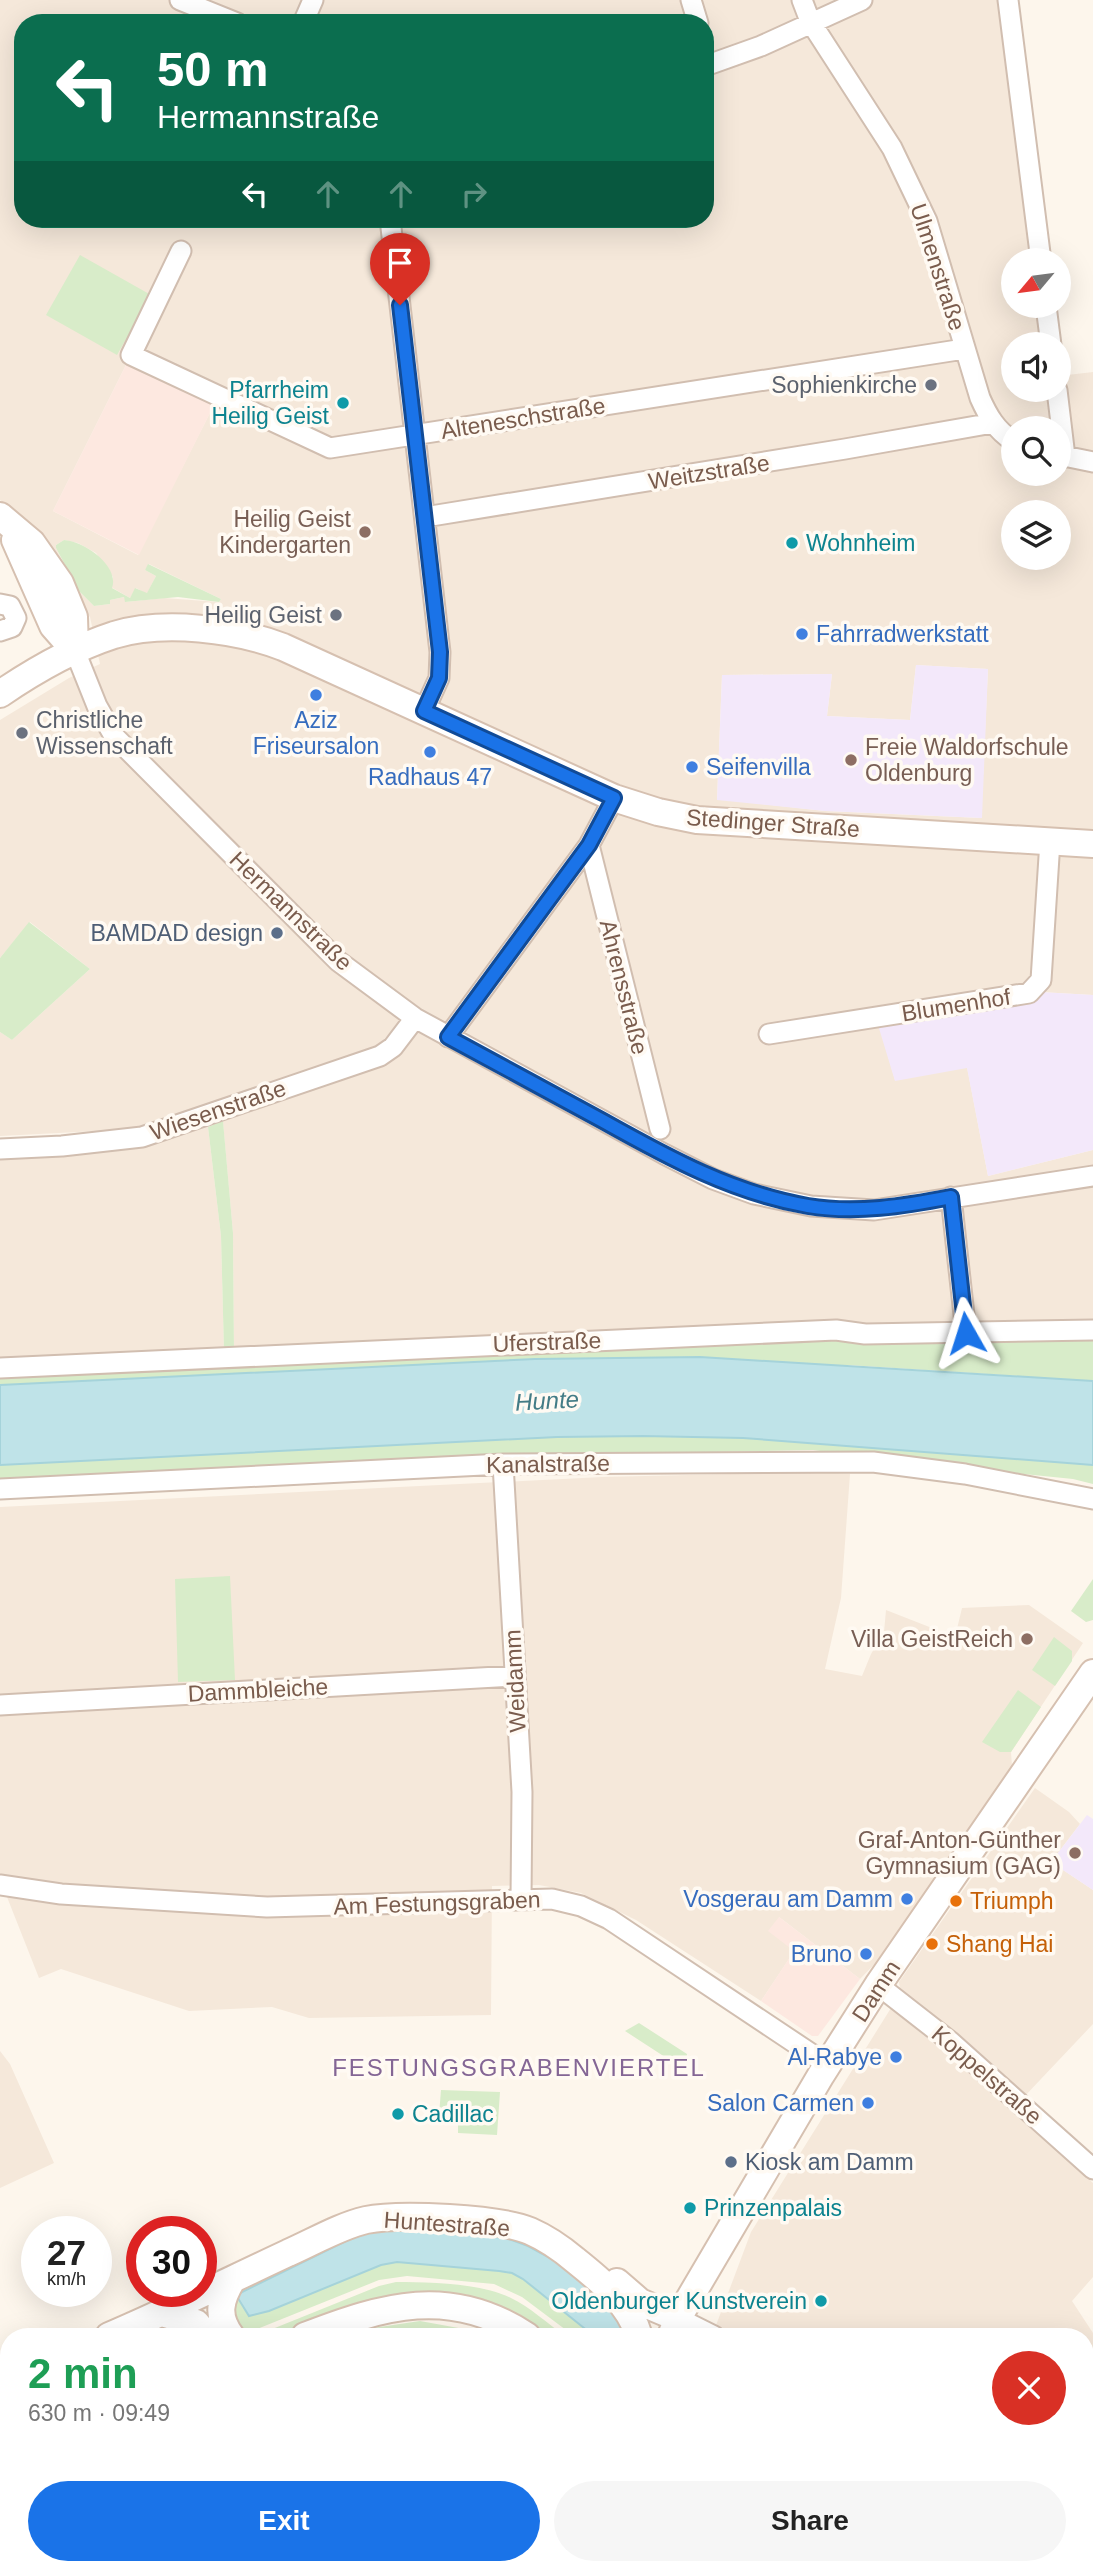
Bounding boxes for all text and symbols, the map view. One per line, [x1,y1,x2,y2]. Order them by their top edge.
icon: left [42,42,133,133]
text: 50 m [157,42,269,96]
text: Hermannstraße [157,99,379,135]
icon: left [236,175,274,213]
icon: ahead [309,175,347,213]
icon: ahead [382,175,420,213]
icon: right [455,175,493,213]
street label: Ulmenstraße [905,200,971,334]
pin [370,233,430,305]
icon: arrive [381,244,419,282]
north arrow [1001,248,1071,318]
map controls [1001,248,1071,570]
button: sound [1001,332,1071,402]
place label: Sophienkirche [771,372,917,398]
place label: Pfarrheim Heilig Geist [211,377,330,429]
marker: Sophienkirche [923,377,939,393]
street label: Alteneschstraße [439,392,607,444]
marker: Pfarrheim Heilig Geist [335,395,351,411]
button: search [1001,416,1071,486]
street label: Weitzstraße [647,450,771,494]
button: layers [1001,500,1071,570]
place label: Heilig Geist Kindergarten [219,506,352,558]
marker: Heilig Geist Kindergarten [357,524,373,540]
place label: Wohnheim [806,530,916,556]
marker: Wohnheim [784,535,800,551]
place label: Heilig Geist [204,602,323,628]
marker: Heilig Geist [328,607,344,623]
place label: Fahrradwerkstatt [816,621,989,647]
marker: Fahrradwerkstatt [794,626,810,642]
marker: Aziz Friseursalon [308,687,324,703]
place label: Christliche Wissenschaft [36,707,173,759]
place label: Aziz Friseursalon [253,707,379,759]
marker: Christliche Wissenschaft [14,725,30,741]
place label: Freie Waldorfschule Oldenburg [865,734,1069,786]
marker: Radhaus 47 [422,744,438,760]
marker: Freie Waldorfschule Oldenburg [843,752,859,768]
place label: Seifenvilla [706,754,811,780]
marker: Seifenvilla [684,759,700,775]
place label: Radhaus 47 [368,764,492,790]
street label: Stedinger Straße [685,804,861,842]
street label: Hermannstraße [225,846,357,976]
street label: Ahrensstraße [595,917,653,1057]
place label: BAMDAD design [90,920,263,946]
marker: BAMDAD design [269,925,285,941]
street label: Blumenhof [900,983,1013,1026]
street label: Wiesenstraße [147,1075,289,1145]
position arrow [929,1296,1003,1370]
street label: Uferstraße [492,1327,602,1357]
water label: Hunte [514,1385,580,1416]
street label: Kanalstraße [486,1450,610,1478]
place label: Villa GeistReich [851,1626,1013,1652]
street label: Weidamm [499,1629,531,1733]
marker: Villa GeistReich [1019,1631,1035,1647]
street label: Dammbleiche [187,1673,329,1707]
place label: Graf-Anton-Günther Gymnasium (GAG) [858,1827,1061,1879]
marker: Graf-Anton-Günther Gymnasium (GAG) [1067,1845,1083,1861]
street label: Am Festungsgraben [333,1886,541,1920]
place label: Vosgerau am Damm [683,1886,893,1912]
place label: Triumph [970,1888,1054,1914]
marker: Vosgerau am Damm [899,1891,915,1907]
marker: Triumph [948,1893,964,1909]
place label: Shang Hai [946,1931,1053,1957]
marker: Shang Hai [924,1936,940,1952]
place label: Bruno [791,1941,852,1967]
marker: Bruno [858,1946,874,1962]
street label: Damm [847,1956,905,2026]
street label: Koppelstraße [927,2020,1047,2130]
place label: Al-Rabye [787,2044,882,2070]
marker: Al-Rabye [888,2049,904,2065]
district label: FESTUNGSGRABENVIERTEL [332,2054,706,2081]
place label: Salon Carmen [707,2090,854,2116]
marker: Salon Carmen [860,2095,876,2111]
place label: Cadillac [412,2101,494,2127]
marker: Cadillac [390,2106,406,2122]
place label: Kiosk am Damm [745,2149,914,2175]
marker: Kiosk am Damm [723,2154,739,2170]
place label: Prinzenpalais [704,2195,842,2221]
marker: Prinzenpalais [682,2200,698,2216]
street label: Huntestraße [383,2207,511,2241]
speed limit sign: 30 [126,2216,217,2307]
text: 27 [47,2233,86,2272]
text: km/h [47,2269,86,2289]
place label: Oldenburger Kunstverein [551,2288,807,2314]
marker: Oldenburger Kunstverein [813,2293,829,2309]
text: 2 min [28,2350,138,2397]
button: close [992,2351,1066,2425]
text: 630 m · 09:49 [28,2400,170,2426]
button: Exit [28,2481,540,2561]
button: Share [554,2481,1066,2561]

